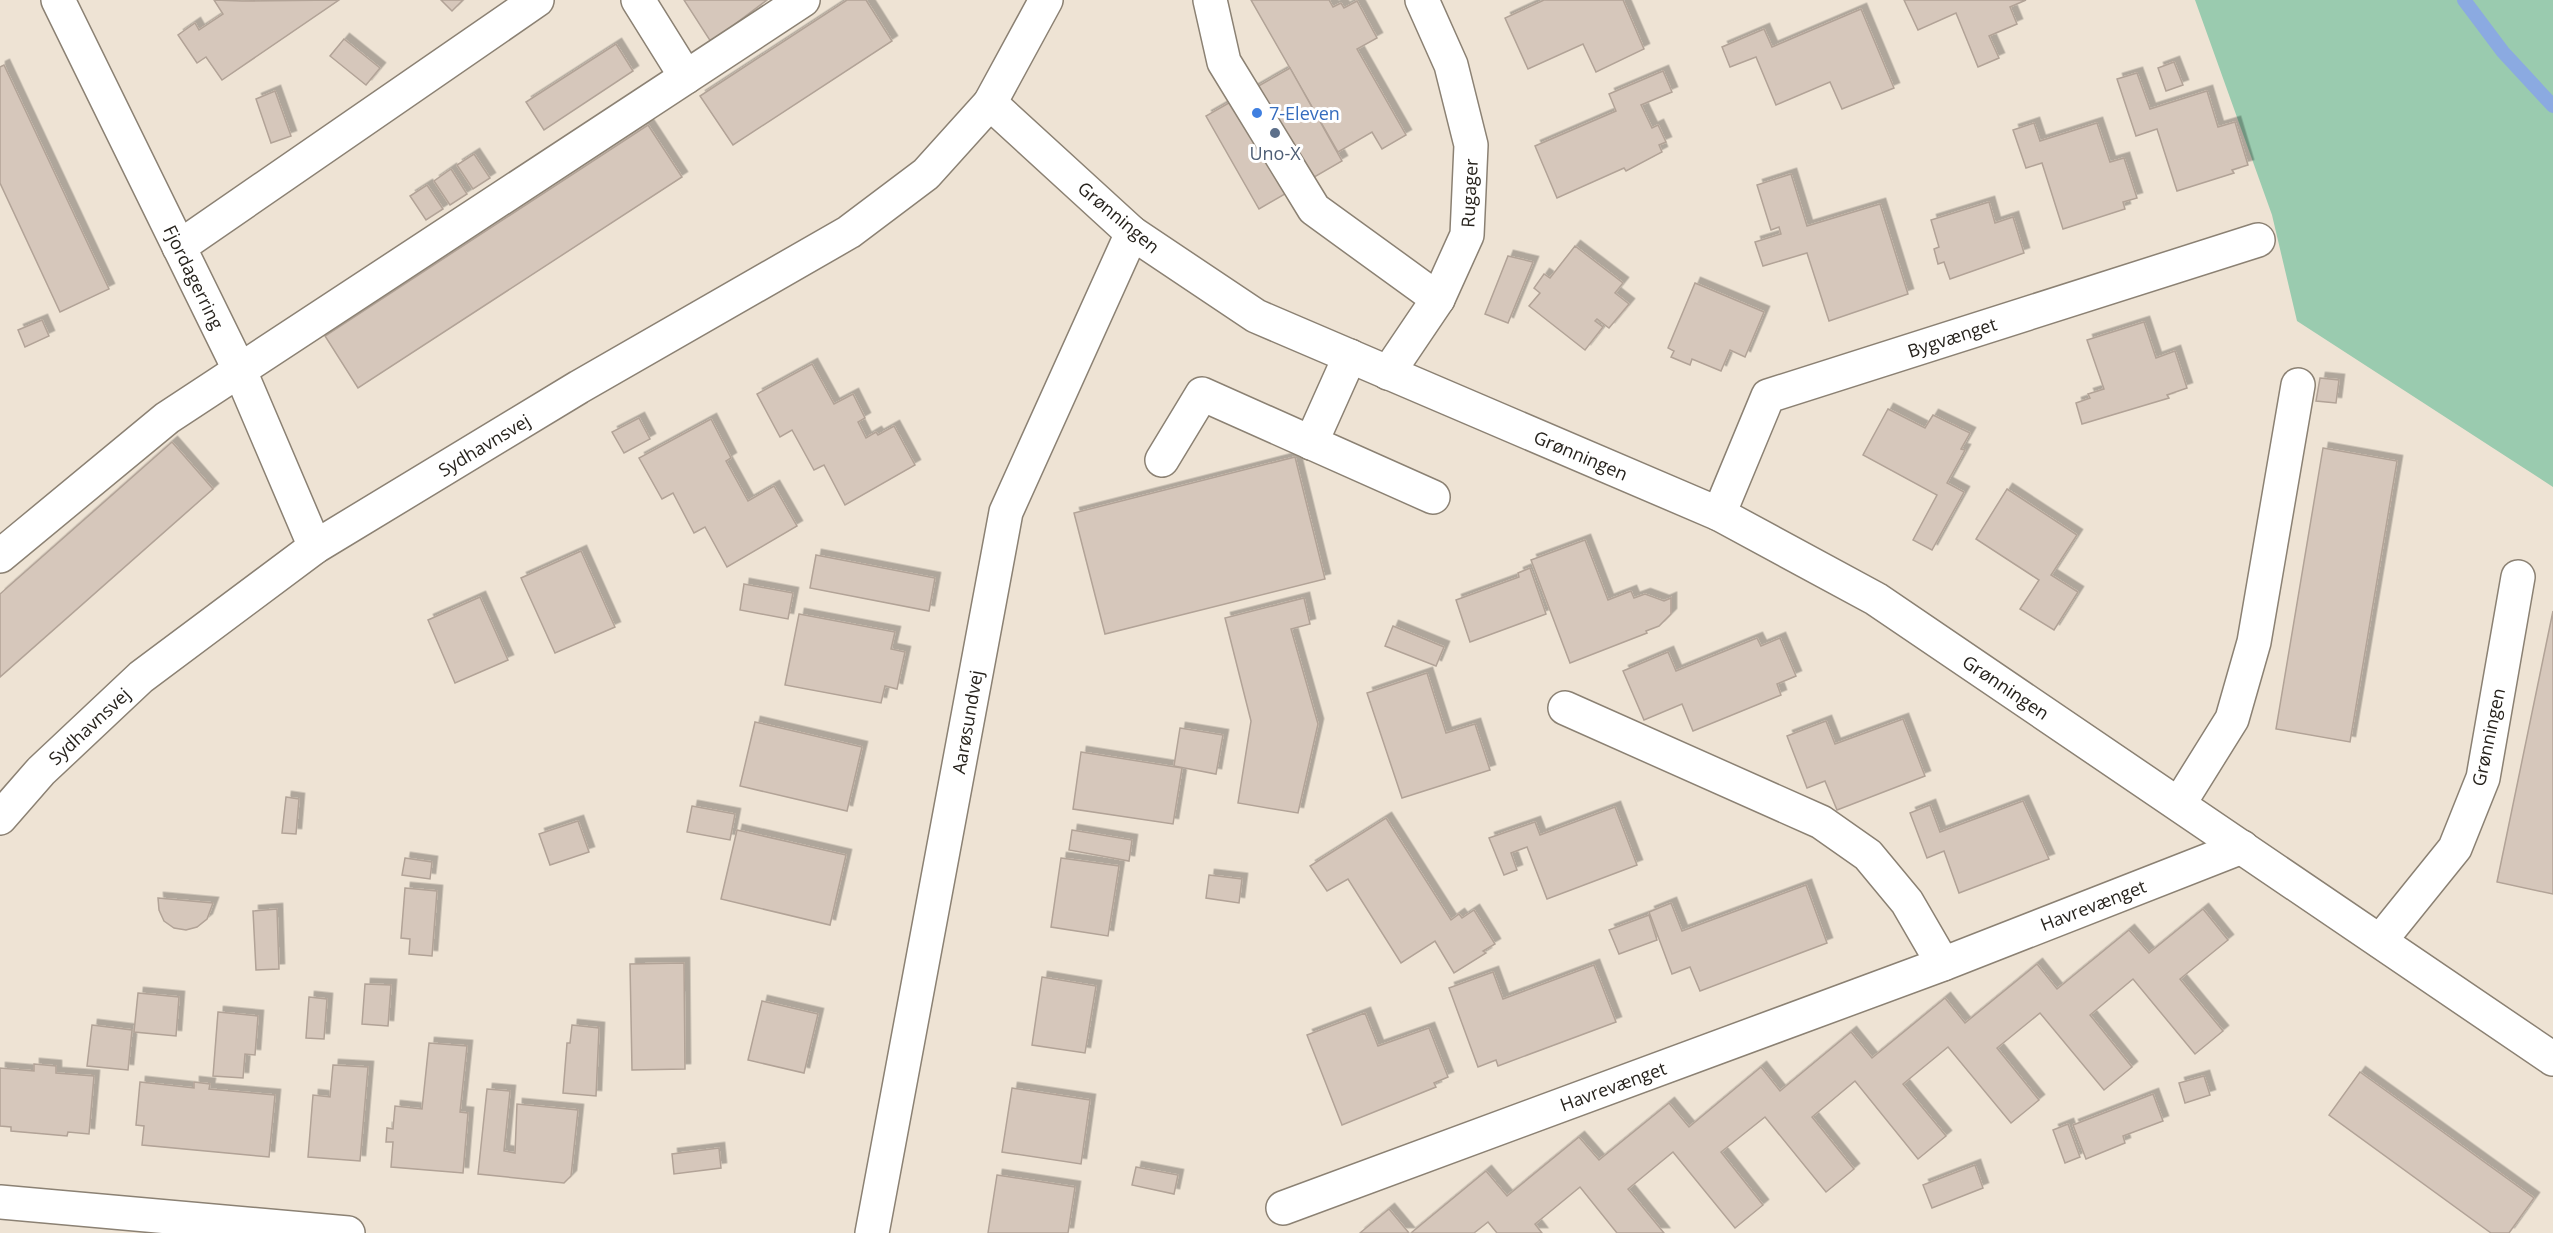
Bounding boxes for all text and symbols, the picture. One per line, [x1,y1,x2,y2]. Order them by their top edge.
place label: 7-Eleven [1269,101,1340,125]
marker: 7-Eleven [1250,106,1264,120]
marker: Uno-X [1268,126,1282,140]
place label: Uno-X [1249,141,1301,165]
street label: Rugager [1455,157,1483,228]
street label: Grønningen [1073,176,1165,258]
street label: Fjordagerring [158,221,230,333]
street label: Bygvænget [1904,311,2000,363]
street label: Sydhavnsvej [434,408,534,482]
street label: Grønningen [1530,424,1632,486]
street label: Grønningen [1958,649,2054,725]
street label: Aarøsundvej [946,668,988,776]
street label: Sydhavnsvej [43,682,135,770]
street label: Grønningen [2466,686,2510,788]
street label: Havrevænget [2037,874,2149,936]
street label: Havrevænget [1556,1056,1670,1116]

